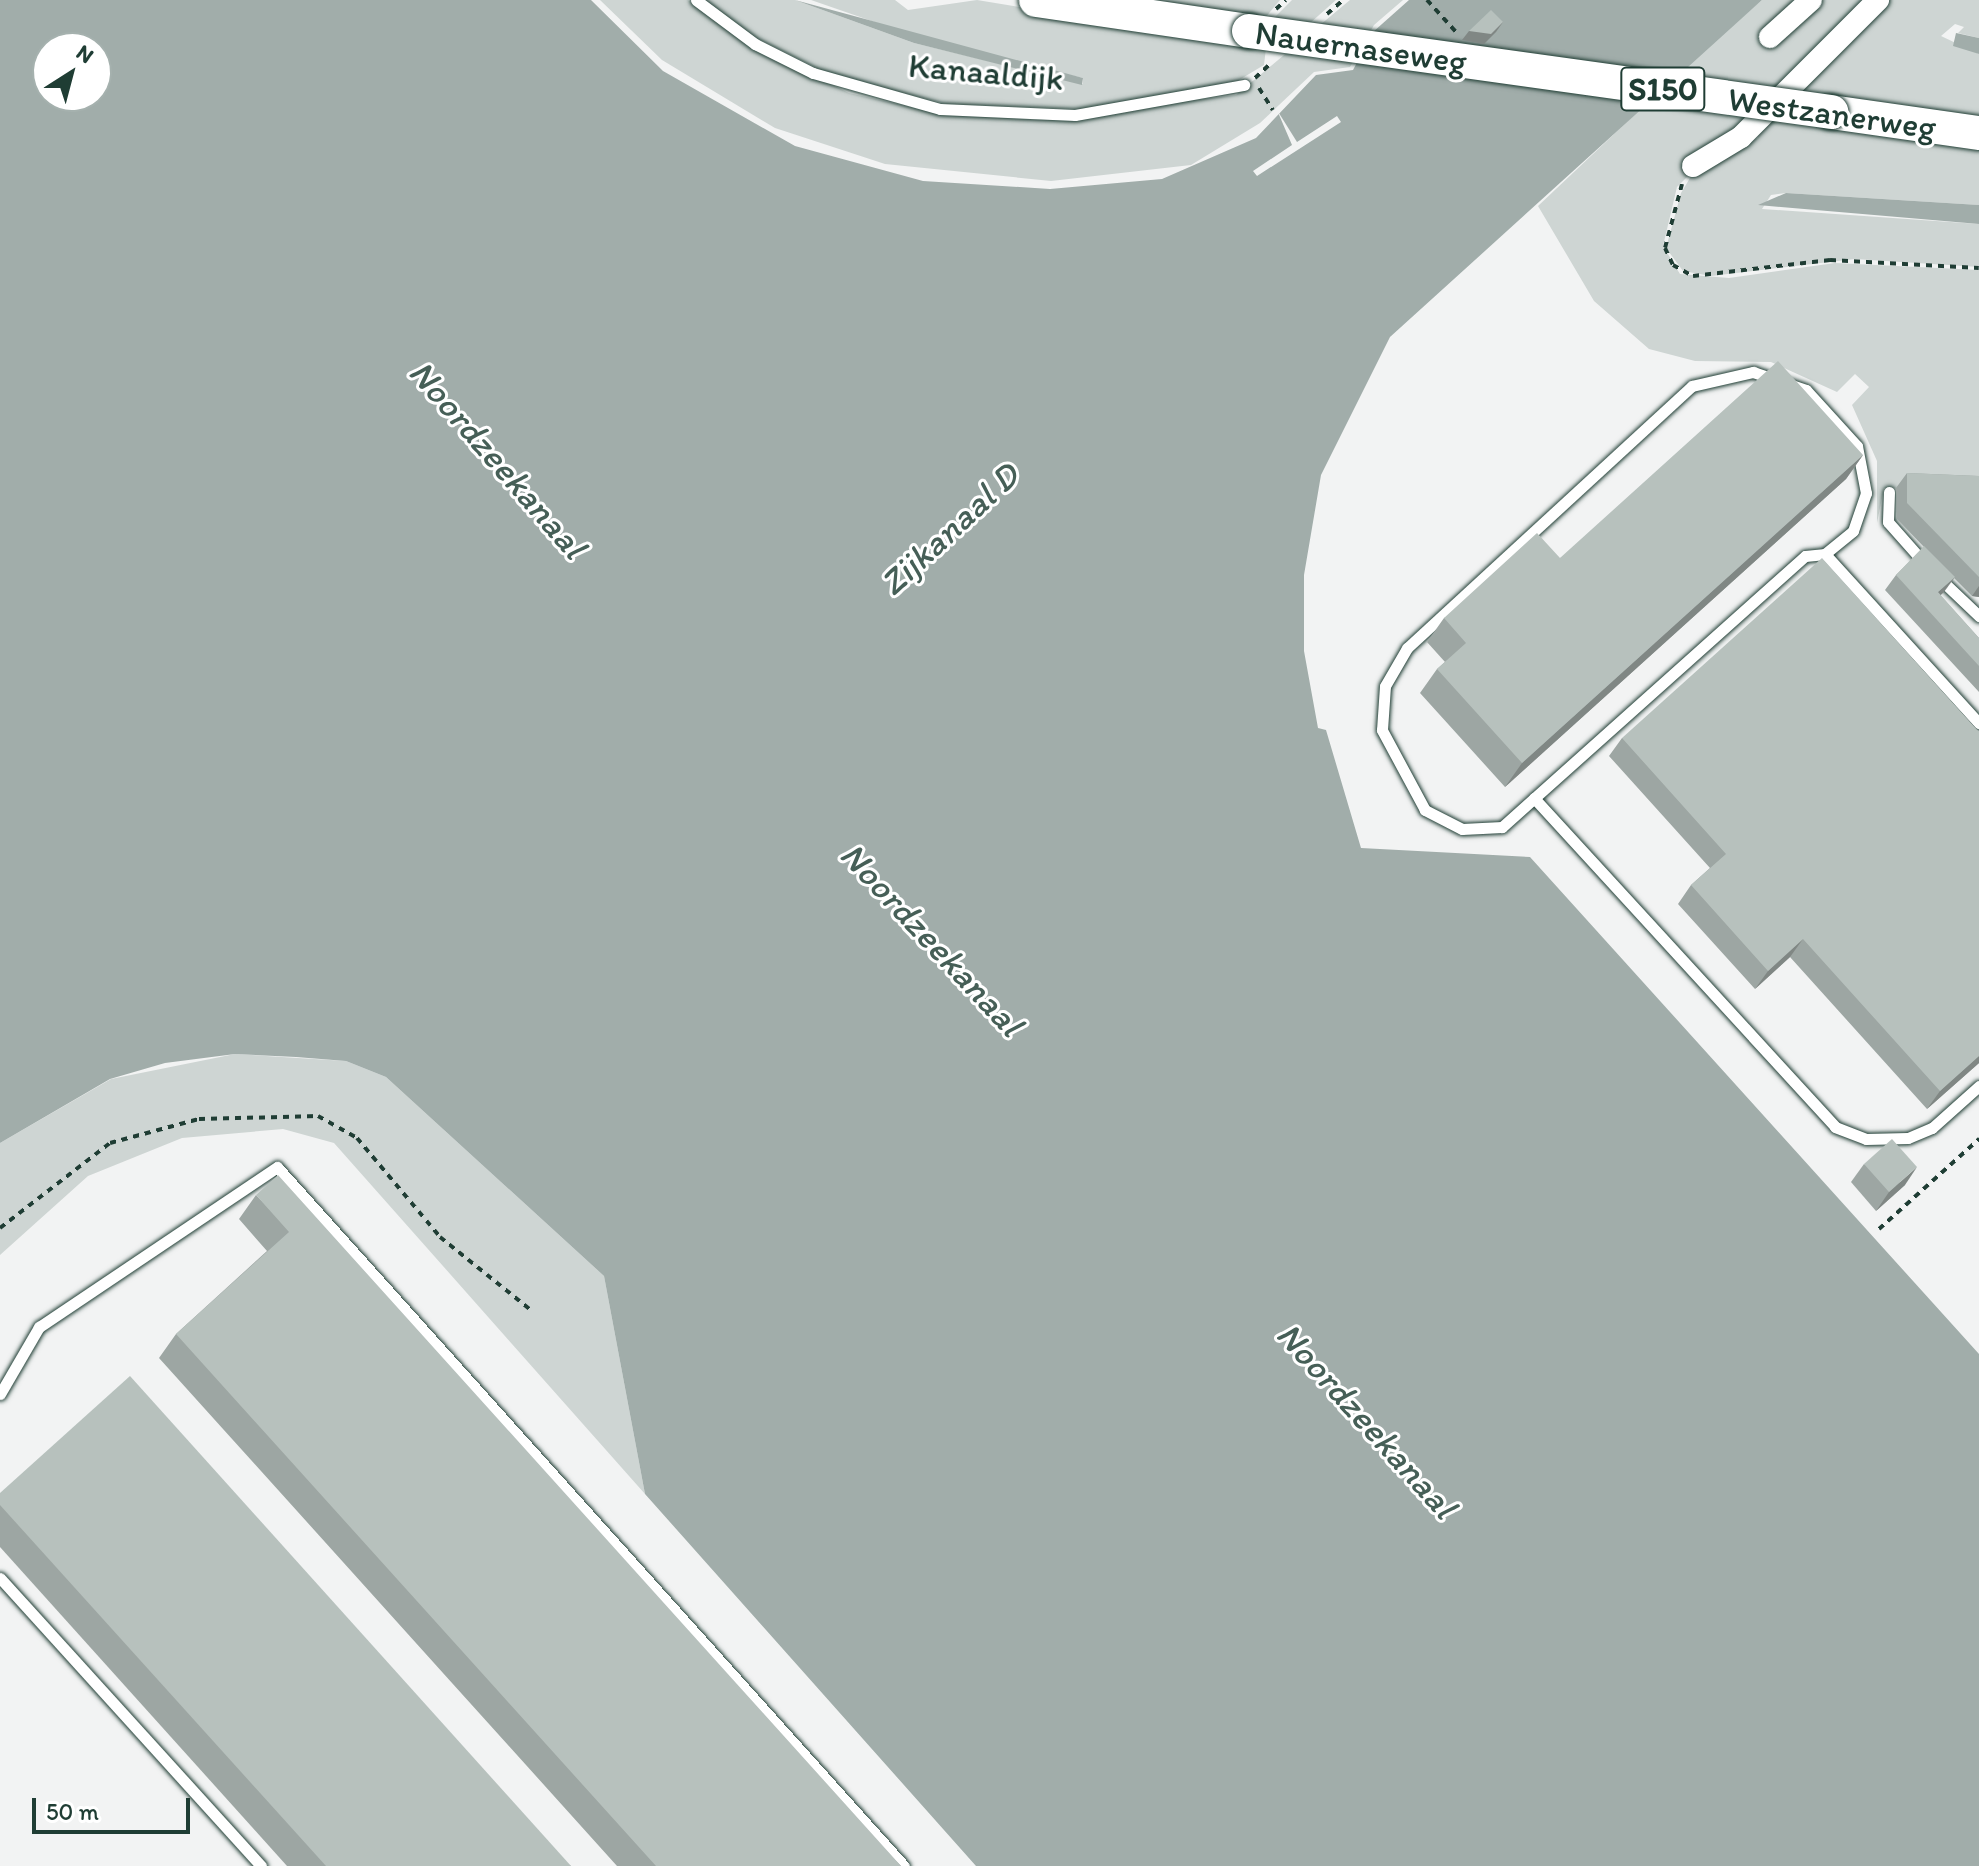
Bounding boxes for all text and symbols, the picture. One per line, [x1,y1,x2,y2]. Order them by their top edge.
street label: Nauernaseweg [1253,12,1469,82]
north arrow [32,32,112,112]
text: N [71,39,99,69]
street label: Kanaaldijk [907,45,1065,99]
road number: S150 [1619,61,1707,117]
street label: Westzanerweg [1725,78,1939,148]
water label: Noordzeekanaal [400,351,596,567]
water label: Zijkanaal D [870,454,1028,604]
water label: Noordzeekanaal [831,833,1033,1045]
water label: Noordzeekanaal [1268,1313,1466,1527]
scale bar [36,1782,194,1832]
text: 50 m [46,1797,99,1826]

